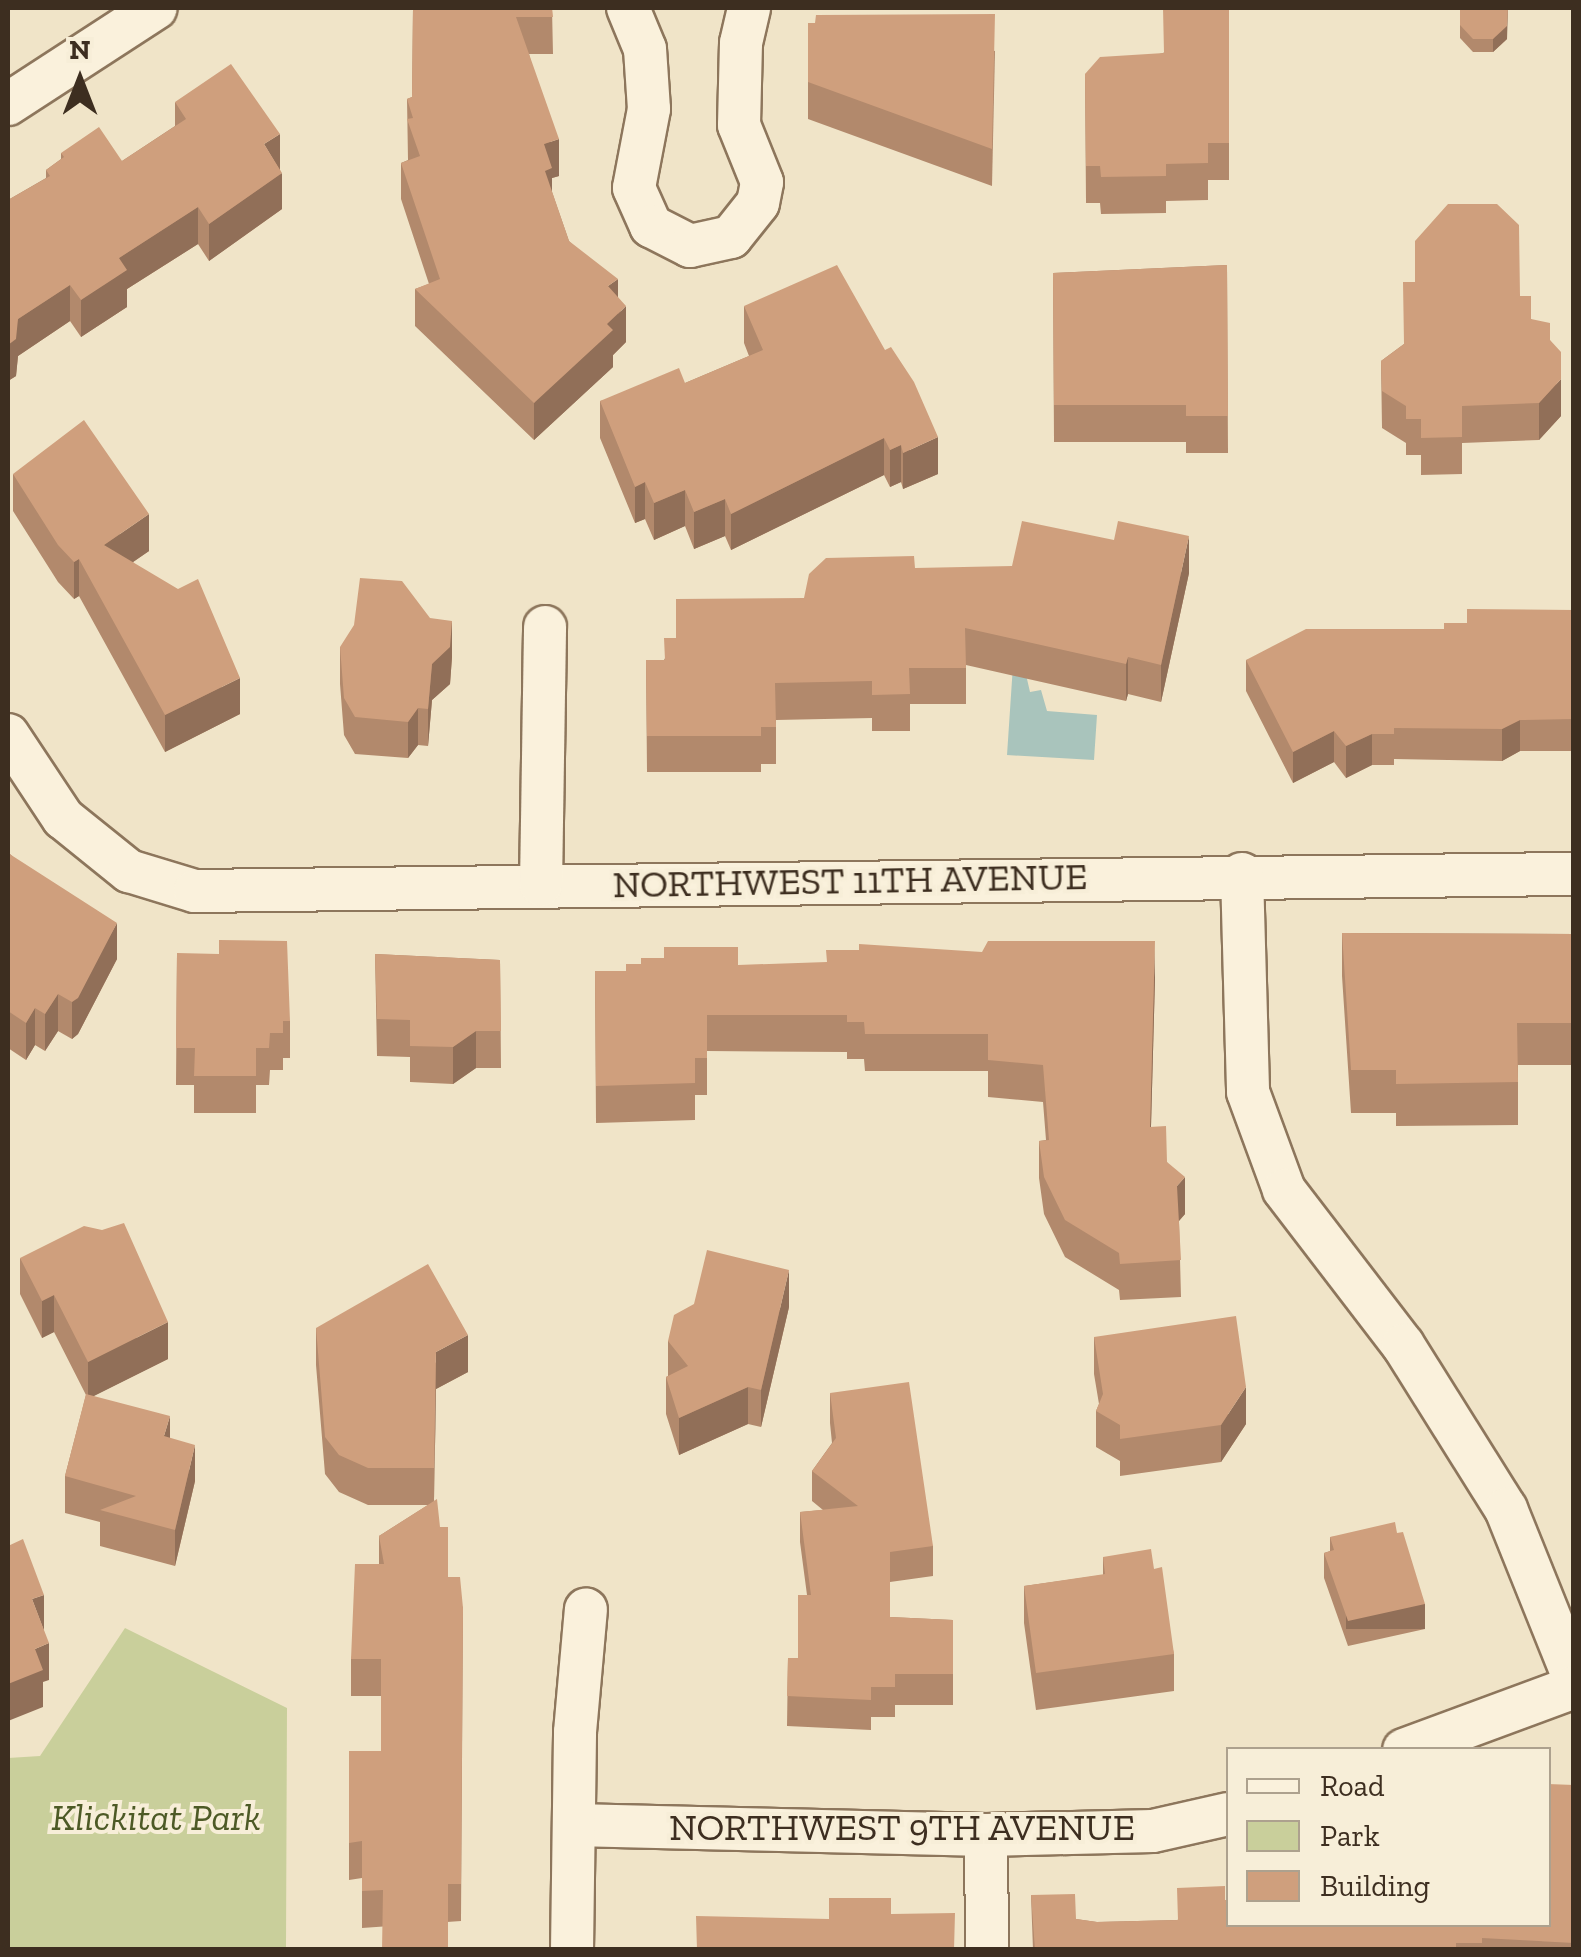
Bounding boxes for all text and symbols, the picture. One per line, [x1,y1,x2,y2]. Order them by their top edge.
north arrow [30,30,130,130]
text: N [69,33,91,66]
street label: NORTHWEST 11TH AVENUE [611,854,1089,908]
legend [1226,1747,1551,1927]
text: Road [1320,1768,1385,1804]
park label: Klickitat Park [51,1795,261,1841]
street label: NORTHWEST 9TH AVENUE [668,1805,1136,1851]
text: Park [1320,1818,1380,1854]
text: Building [1320,1868,1430,1904]

